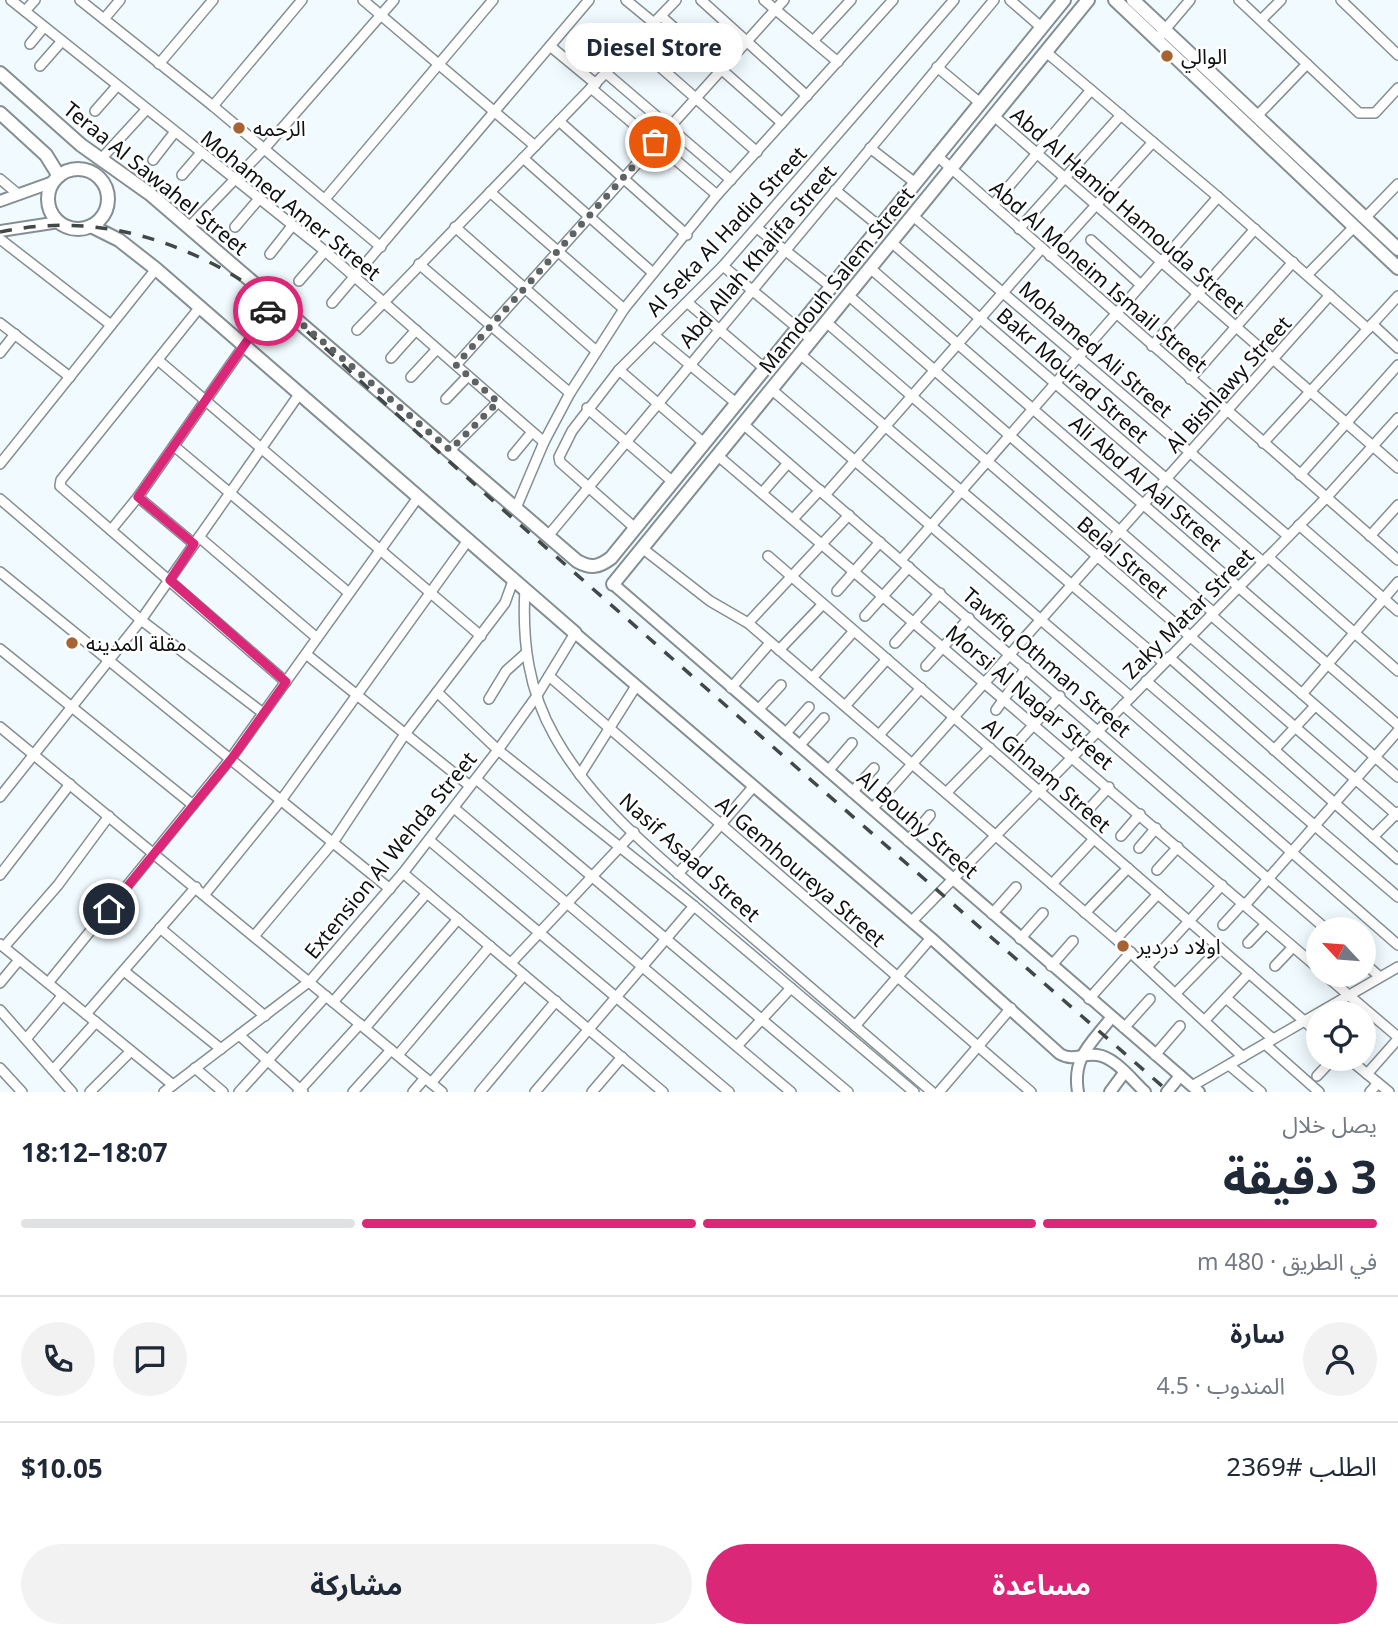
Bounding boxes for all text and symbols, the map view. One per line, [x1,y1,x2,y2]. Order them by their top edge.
callout: Diesel Store [566,23,744,72]
text: Diesel Store [586,31,722,63]
place label: الوالي [1181,42,1227,73]
marker: الوالي [1159,48,1175,64]
street label: Teraa Al Sawahel Street [58,95,254,261]
street label: Abd Al Hamid Hamouda Street [1005,101,1251,320]
pin [625,112,685,172]
place label: الرحمه [253,114,306,142]
marker: الرحمه [231,120,247,136]
icon: bag [636,123,674,161]
street label: Mohamed Amer Street [195,124,387,287]
street label: Al Seka Al Hadid Street [640,140,813,322]
street label: Abd Allah Khalifa Street [672,158,842,353]
street label: Abd Al Moneim Ismail Street [984,174,1214,379]
street label: Mamdouh Salem Street [752,181,920,379]
street label: Mohamed Ali Street [1013,275,1179,424]
courier [233,276,303,346]
icon: car [249,292,287,330]
street label: Bakr Mourad Street [991,301,1155,449]
street label: Al Bishlawy Street [1159,309,1297,458]
street label: Ali Abd Al Aal Street [1064,409,1228,557]
street label: Belal Street [1071,510,1175,605]
street label: Zaky Matar Street [1117,541,1260,684]
street label: Tawfiq Othman Street [957,581,1138,743]
street label: Morsi Al Nagar Street [940,619,1120,776]
place label: مقلة المدينه [86,629,187,657]
marker: مقلة المدينه [64,635,80,651]
street label: Al Ghnam Street [977,712,1117,839]
street label: Extension Al Wehda Street [298,745,483,964]
street label: Al Bouhy Street [852,764,985,885]
street label: Nasif Asaad Street [614,786,767,928]
street label: Al Gemhoureya Street [710,790,892,953]
pin [79,879,139,939]
icon: home [90,890,128,928]
north arrow [1306,917,1376,987]
map controls [1306,917,1376,1071]
place label: اولاد دردير [1136,932,1221,960]
marker: اولاد دردير [1115,938,1131,954]
button: locate [1306,1001,1376,1071]
text: يصل خلال [1282,1108,1377,1140]
text: 18:07–18:12 [21,1134,168,1170]
text: 3 دقيقة [1223,1145,1377,1207]
text: في الطريق · 480 m [1197,1245,1377,1277]
text: سارة [1230,1315,1285,1351]
button: phone [21,1322,95,1396]
button: chat [113,1322,187,1396]
button: person [1303,1322,1377,1396]
text: المندوب · 4.5 [1156,1369,1285,1401]
text: الطلب #2369 [1226,1448,1377,1484]
text: $10.05 [21,1450,103,1486]
button: مشاركة [21,1544,692,1624]
button: مساعدة [706,1544,1377,1624]

